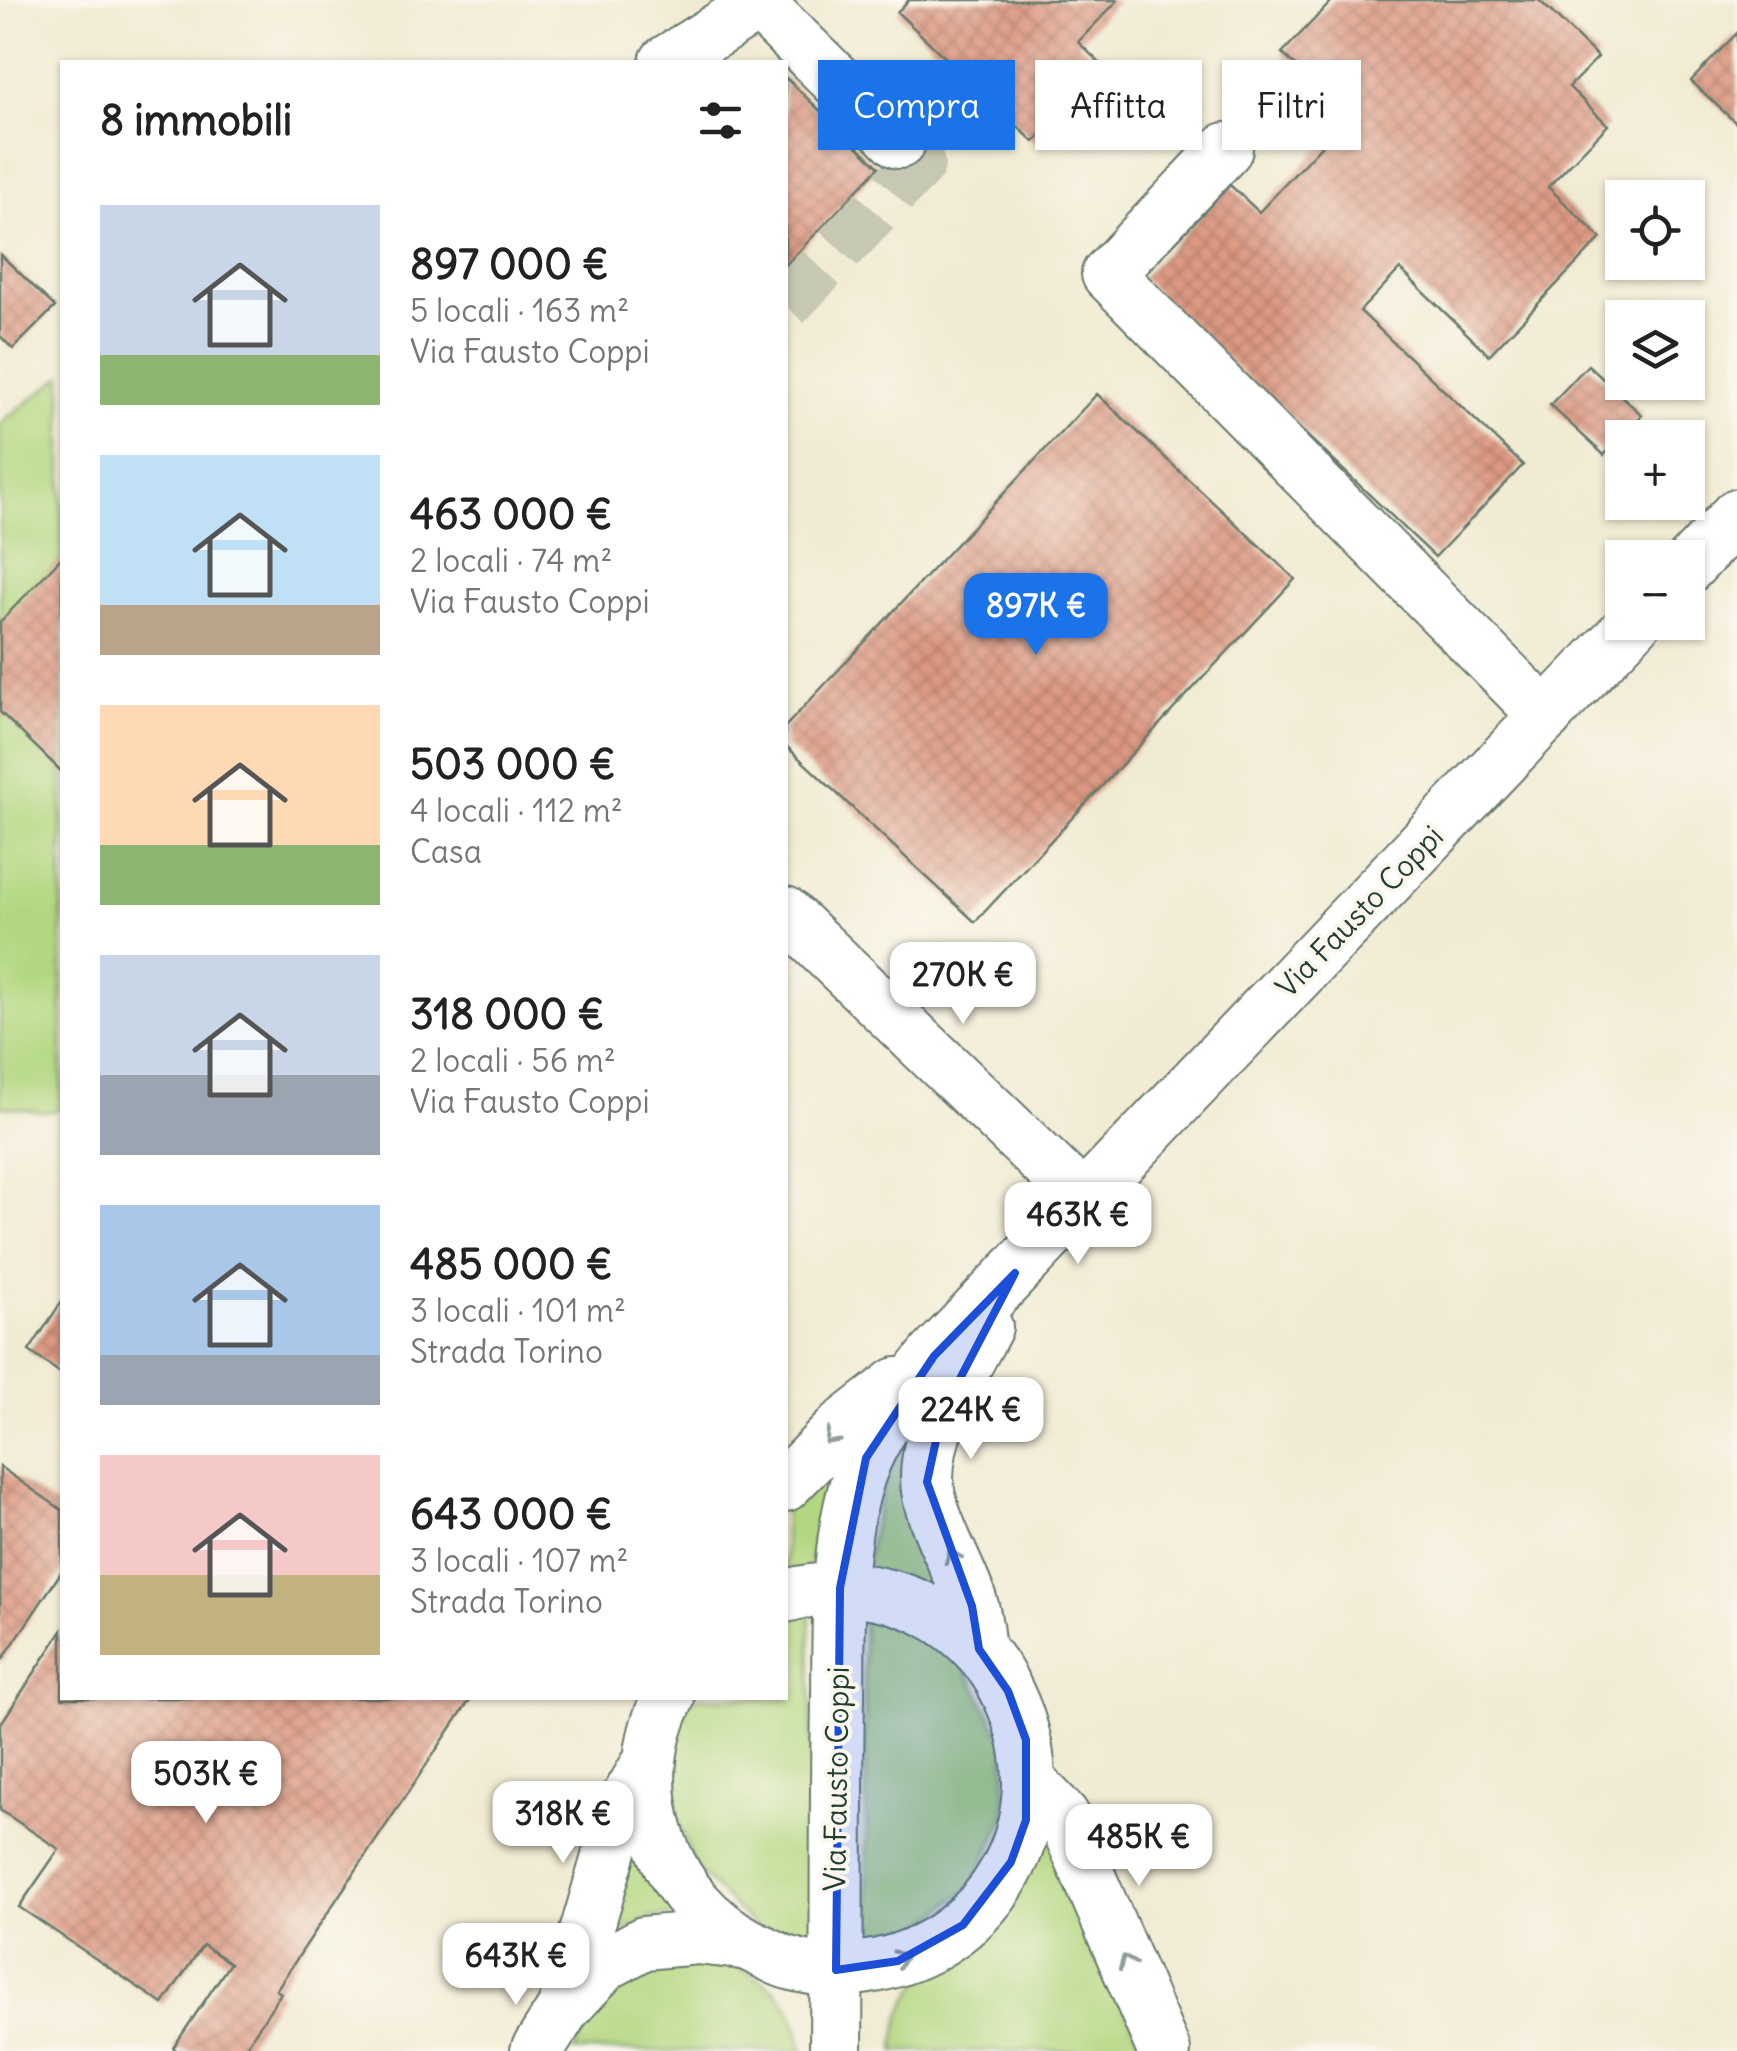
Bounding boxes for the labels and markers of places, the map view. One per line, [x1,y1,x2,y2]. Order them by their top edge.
pin: 897K € [955,573,1117,658]
pin: 270K € [882,942,1044,1027]
pin: 463K € [997,1182,1159,1267]
pin: 224K € [890,1377,1052,1462]
pin: 503K € [125,1741,287,1826]
pin: 318K € [482,1781,644,1866]
pin: 485K € [1058,1804,1220,1889]
pin: 643K € [435,1923,597,2008]

